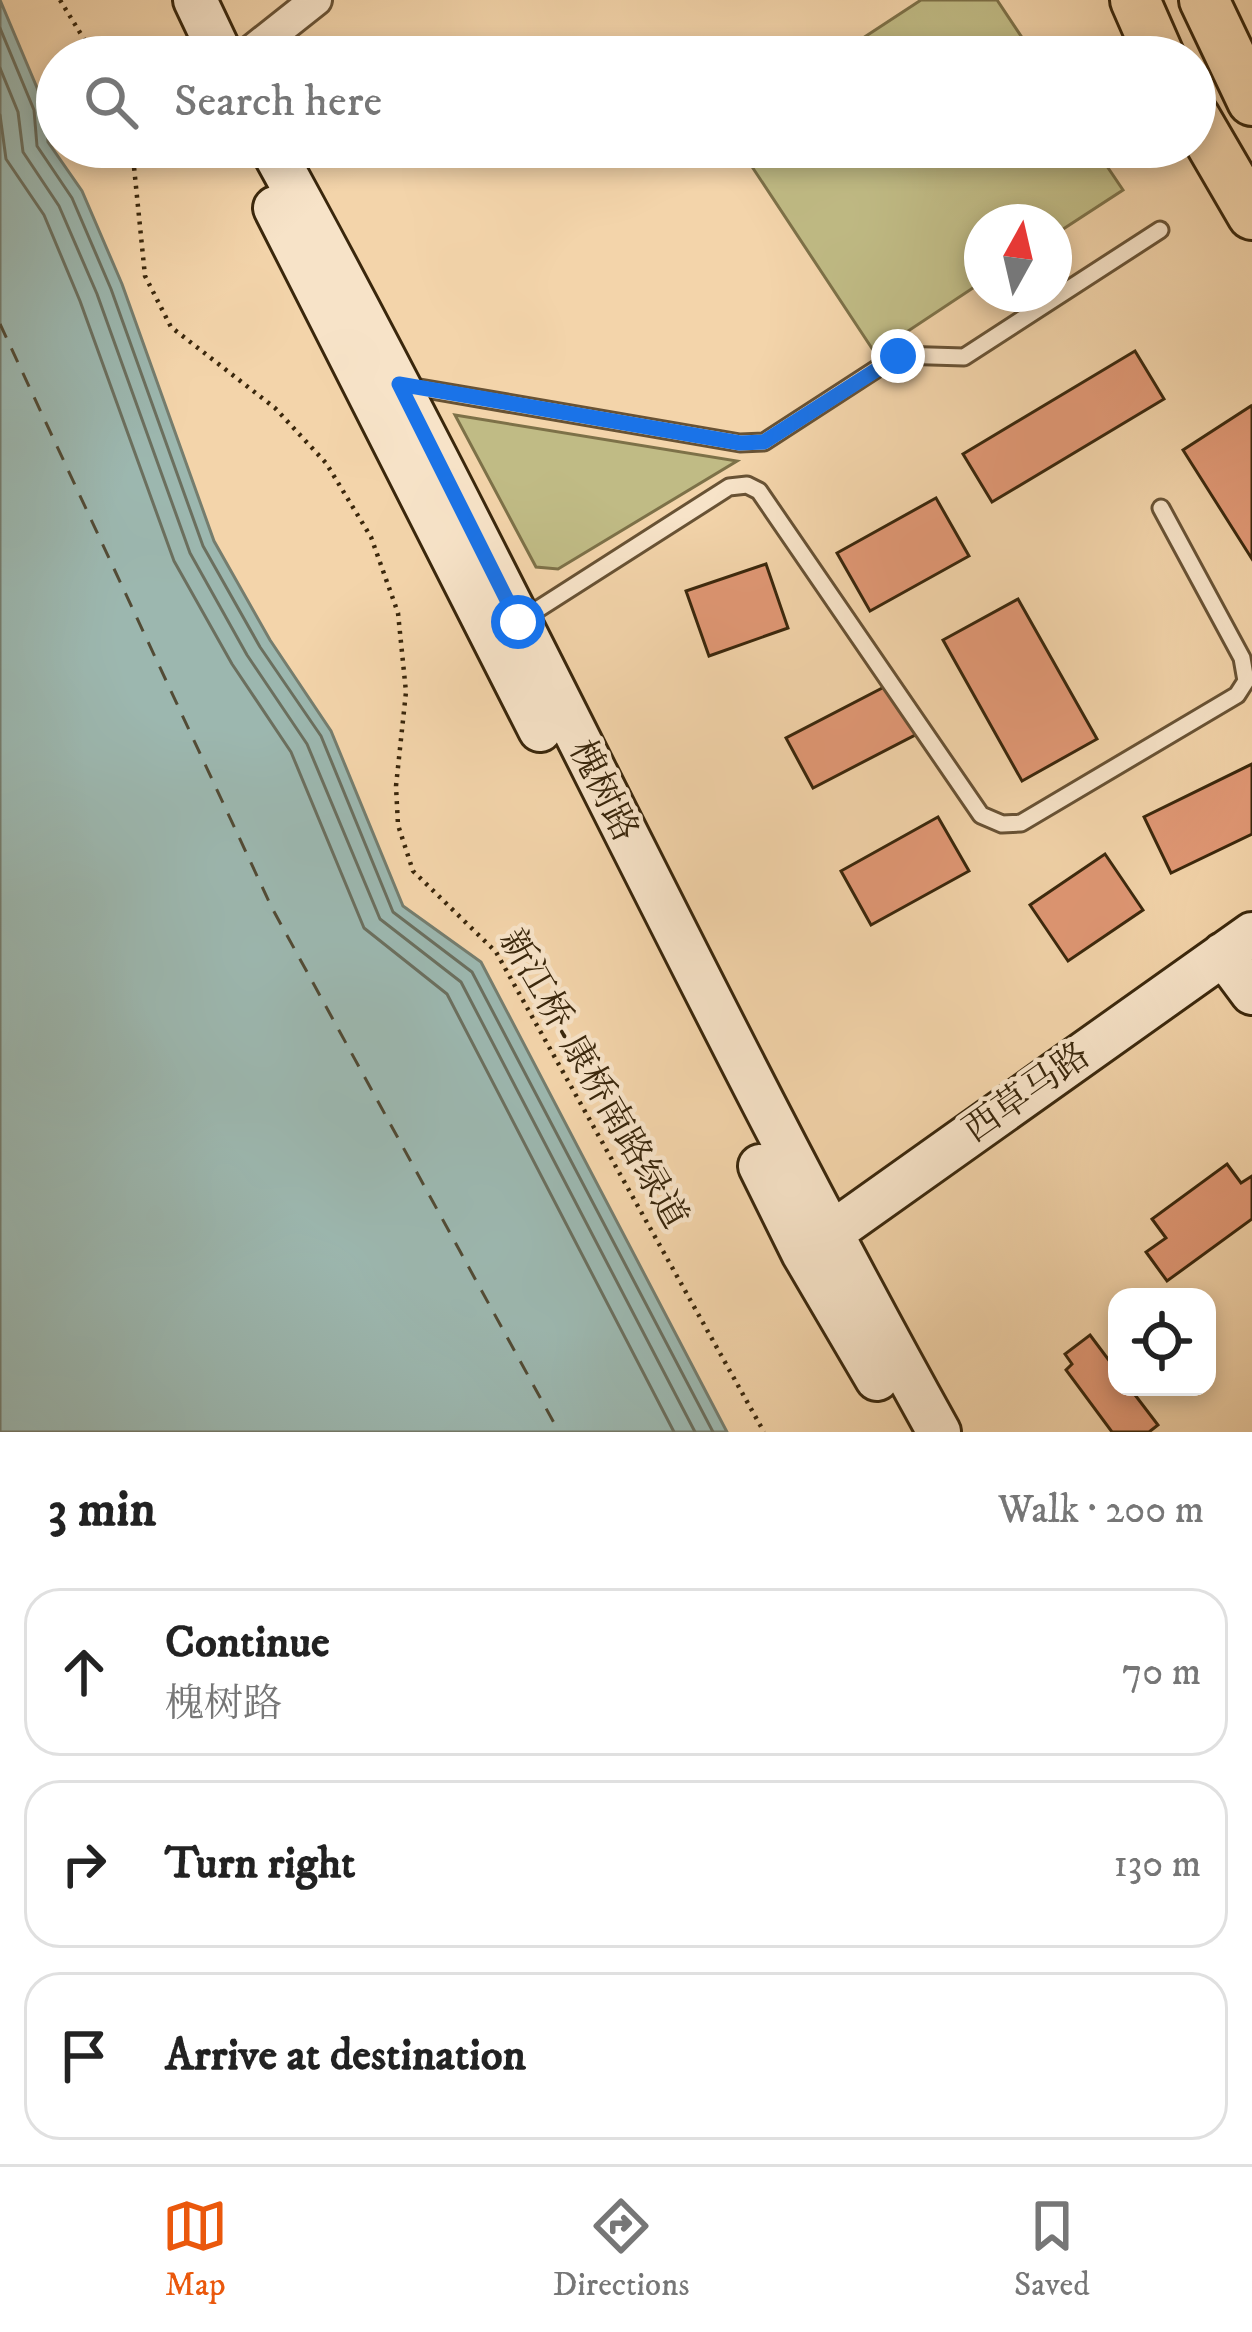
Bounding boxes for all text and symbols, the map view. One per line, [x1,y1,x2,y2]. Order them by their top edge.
search box [36,36,1216,168]
icon: search [78,69,144,135]
text: Search here [174,74,382,130]
north arrow [964,204,1072,312]
route end [871,329,925,383]
route start [491,595,545,649]
street label: 槐树路 [558,733,648,849]
street label: 新江桥-康桥南路绿道 [489,921,697,1237]
street label: 西草马路 [955,1033,1099,1153]
map controls [1108,1288,1216,1396]
button: locate [1108,1288,1216,1396]
text: 3 min [48,1478,156,1542]
text: Walk · 200 m [998,1486,1204,1535]
text: Continue [165,1615,330,1671]
icon: ahead [51,1639,117,1705]
text: 70 m [1122,1648,1201,1697]
text: 槐树路 [165,1680,282,1729]
icon: right [51,1831,117,1897]
text: Turn right [165,1836,355,1892]
text: 130 m [1113,1840,1201,1889]
icon: arrive [51,2023,117,2089]
text: Arrive at destination [165,2028,526,2084]
tab: Map [162,2193,228,2306]
tab: Directions [553,2193,689,2306]
tab: Saved [1014,2193,1090,2306]

